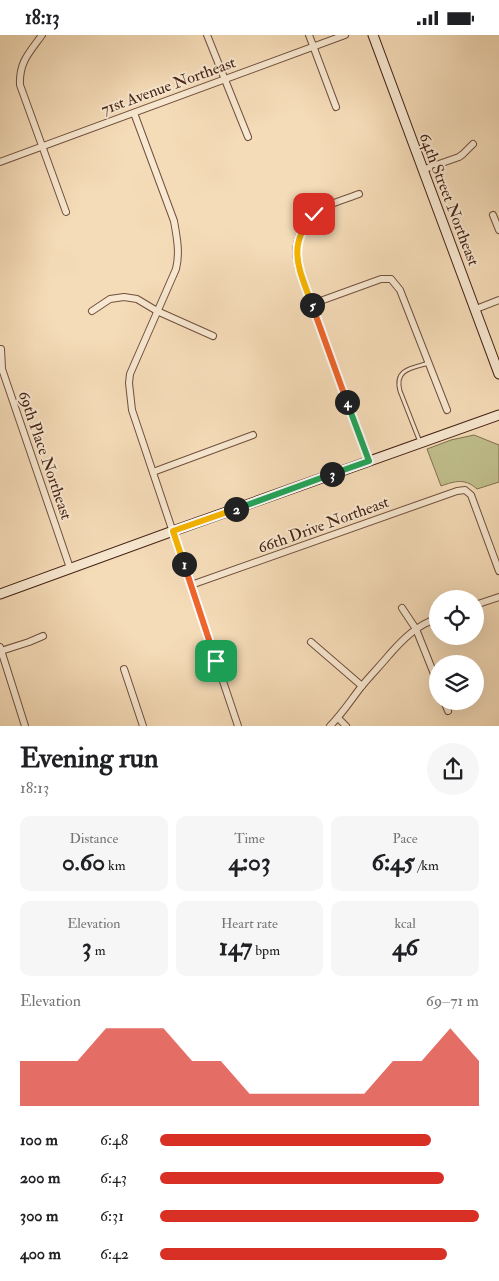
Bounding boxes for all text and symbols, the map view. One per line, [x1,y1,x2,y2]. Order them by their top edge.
text: 18:13 [25,6,59,30]
street label: 71st Avenue Northeast [98,52,238,120]
street label: 64th Street Northeast [415,130,484,269]
pin [293,193,335,235]
icon: check [300,200,328,228]
pin: 5 [300,293,324,317]
text: 5 [309,297,316,314]
street label: 69th Place Northeast [14,388,76,522]
pin: 4 [334,389,360,415]
text: 4 [344,394,351,411]
pin: 3 [320,461,344,487]
text: 3 [330,466,335,483]
street label: 66th Drive Northeast [255,492,392,558]
pin: 2 [224,497,248,521]
text: 2 [233,501,240,518]
pin: 1 [172,551,196,577]
text: 1 [182,556,187,573]
map controls [429,590,484,710]
button: locate [429,590,484,645]
pin [195,640,237,682]
icon: arrive [202,647,230,675]
button: layers [429,655,484,710]
text: Evening run [20,741,158,776]
button: share [427,743,479,795]
text: 18:13 [20,778,49,798]
text: Distance [69,830,118,847]
text: Time [234,830,265,847]
text: Pace [393,830,418,847]
text: 0.60 [62,847,105,878]
text: 4:03 [228,847,271,878]
text: 6:45 [371,847,415,878]
text: km [105,857,126,874]
text: /km [415,857,439,874]
text: Elevation [67,915,121,932]
text: Heart rate [221,915,278,932]
text: kcal [394,915,416,932]
text: 3 [82,932,92,963]
text: 147 [219,932,252,963]
text: 46 [392,932,418,963]
text: m [92,942,106,959]
text: bpm [252,942,280,959]
text: Elevation [20,991,81,1011]
text: 69–71 m [426,991,479,1011]
text: 100 m [20,1130,58,1150]
text: 6:48 [100,1130,128,1150]
text: 200 m [20,1168,60,1188]
text: 6:43 [100,1168,127,1188]
text: 300 m [20,1206,58,1226]
text: 6:31 [100,1206,124,1226]
text: 400 m [20,1244,61,1264]
text: 6:42 [100,1244,129,1264]

